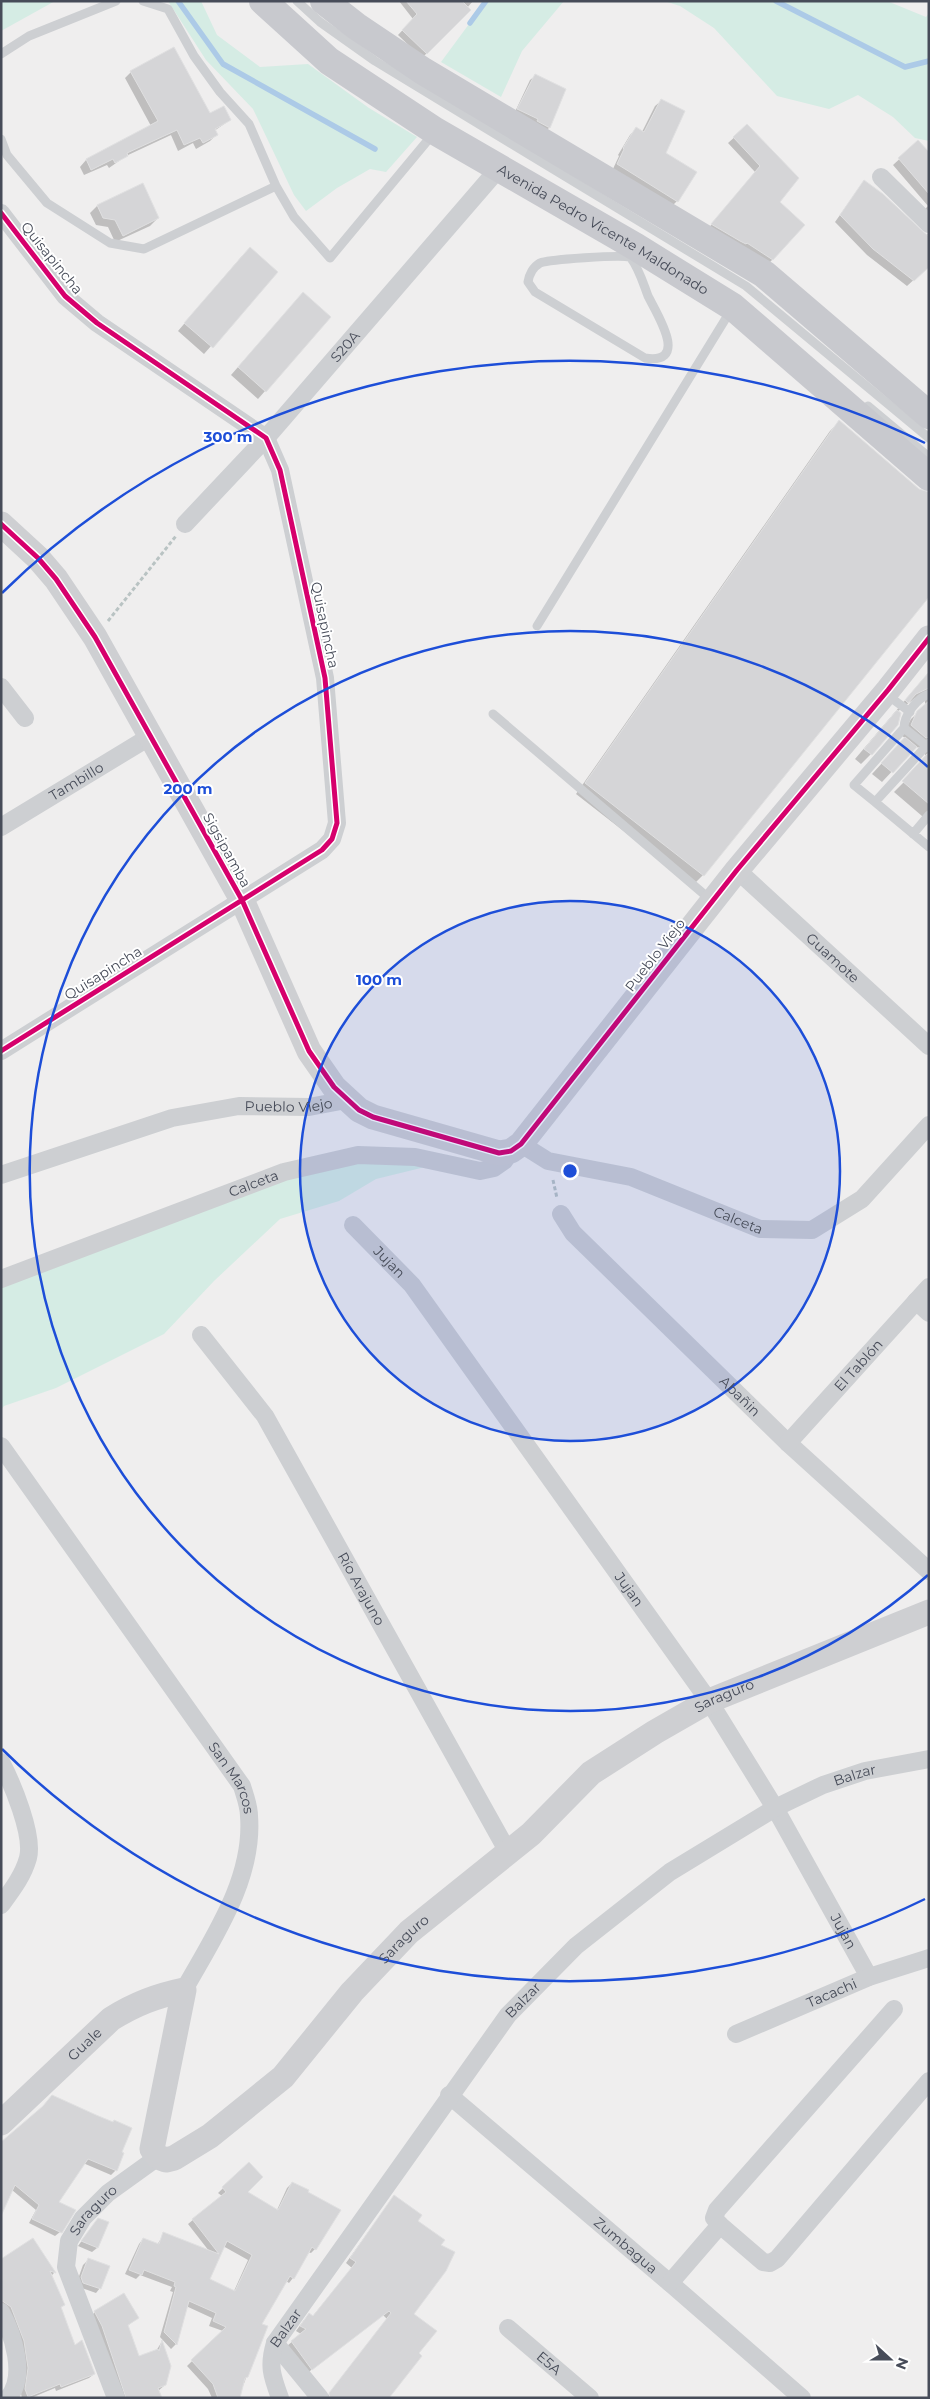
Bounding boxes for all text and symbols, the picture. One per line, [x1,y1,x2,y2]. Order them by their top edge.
street label: Avenida Pedro Vicente Maldonado [494,160,712,299]
street label: Quisapincha [17,218,87,298]
street label: S20A [326,326,364,366]
text: 300 m [202,427,253,446]
street label: Quisapincha [307,580,343,670]
street label: Tambillo [46,758,107,805]
text: 200 m [163,779,213,798]
street label: Sigsipamba [199,809,255,891]
street label: Pueblo Viejo [621,915,689,995]
street label: Guamote [802,929,863,987]
street label: Quisapincha [61,942,145,1004]
text: 100 m [356,970,402,989]
street label: Pueblo Viejo [245,1094,334,1116]
centre of rings [561,1162,579,1180]
street label: Calceta [226,1166,281,1201]
street label: Calceta [711,1202,766,1238]
street label: Jujan [369,1242,409,1282]
street label: El Tablón [830,1335,887,1395]
street label: Abañin [716,1372,764,1420]
street label: Río Arajuno [334,1549,389,1629]
street label: Jujan [610,1568,648,1610]
street label: Saraguro [691,1675,757,1717]
street label: San Marcos [205,1738,258,1815]
street label: Balzar [831,1760,878,1790]
street label: Jujan [826,1909,861,1952]
street label: Saraguro [375,1910,433,1967]
street label: Tacachi [804,1974,860,2012]
street label: Balzar [501,1978,545,2022]
street label: Guale [64,2023,106,2065]
street label: Saraguro [65,2180,121,2239]
street label: Zumbagua [590,2213,661,2278]
street label: Balzar [266,2305,306,2351]
north arrow [865,2334,915,2384]
street label: E5A [533,2347,566,2379]
text: N [892,2355,913,2372]

